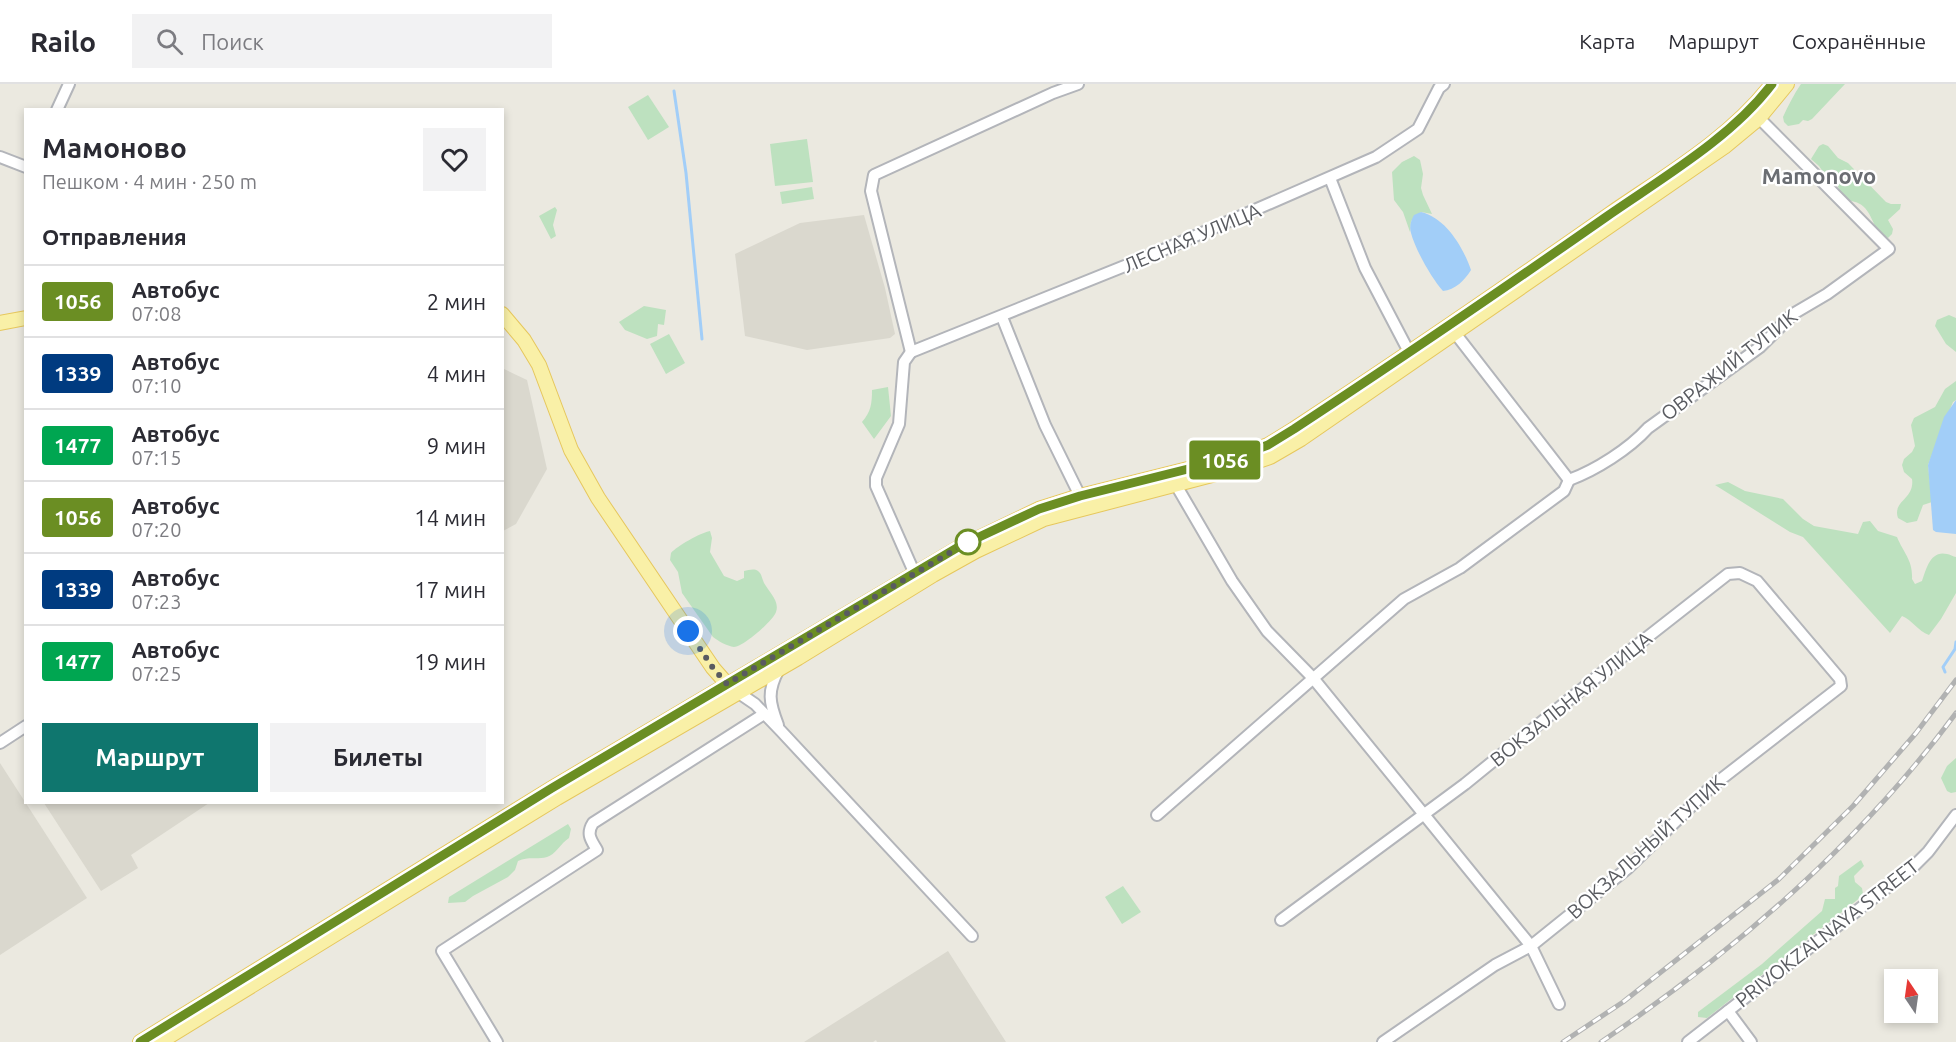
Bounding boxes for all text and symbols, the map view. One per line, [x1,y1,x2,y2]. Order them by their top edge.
search box [132,14,552,68]
icon: search [153,25,186,58]
text: Railo [30,26,96,57]
text: Поиск [201,29,264,54]
text: Карта [1579,29,1635,53]
text: Маршрут [1668,29,1759,53]
text: Сохранённые [1792,29,1926,53]
button: heart [423,128,486,191]
text: Мамоново [42,132,187,163]
district label: Mamonovo [1762,163,1876,188]
text: Пешком · 4 мин · 250 m [42,170,257,193]
street label: ЛЕСНАЯ УЛИЦА [1120,198,1264,277]
text: Отправления [42,224,187,249]
text: Автобус [131,277,220,302]
text: 1056 [54,289,101,313]
text: 2 мин [427,289,486,314]
text: 07:08 [131,302,181,325]
street label: ОВРАЖИЙ ТУПИК [1656,304,1801,425]
text: Автобус [131,349,220,374]
text: 1339 [54,361,101,385]
text: 4 мин [427,361,486,386]
text: 07:10 [131,374,181,397]
text: Автобус [131,421,220,446]
text: 1477 [54,433,101,457]
text: 9 мин [427,433,486,458]
line badge: 1056 [1183,440,1267,479]
text: 07:15 [131,446,181,469]
text: 1056 [1201,448,1249,472]
text: Автобус [131,493,220,518]
text: 1056 [54,505,101,529]
text: 14 мин [414,505,486,530]
text: 07:20 [131,518,181,541]
unlabelled marker [955,529,981,555]
text: Автобус [131,565,220,590]
text: 1339 [54,577,101,601]
text: 17 мин [414,577,486,602]
text: 07:23 [131,590,181,613]
your location [673,616,703,646]
street label: ВОКЗАЛЬНАЯ УЛИЦА [1485,626,1656,771]
text: Автобус [131,637,220,662]
text: 1477 [54,649,101,673]
text: 19 мин [414,649,486,674]
text: 07:25 [131,662,181,685]
button: Маршрут [42,723,258,792]
button: Билеты [270,723,486,792]
street label: ВОКЗАЛЬНЫЙ ТУПИК [1562,770,1729,923]
street label: PRIVOKZALNAYA STREET [1730,854,1923,1011]
north arrow [1884,969,1938,1023]
map controls [1884,969,1938,1023]

